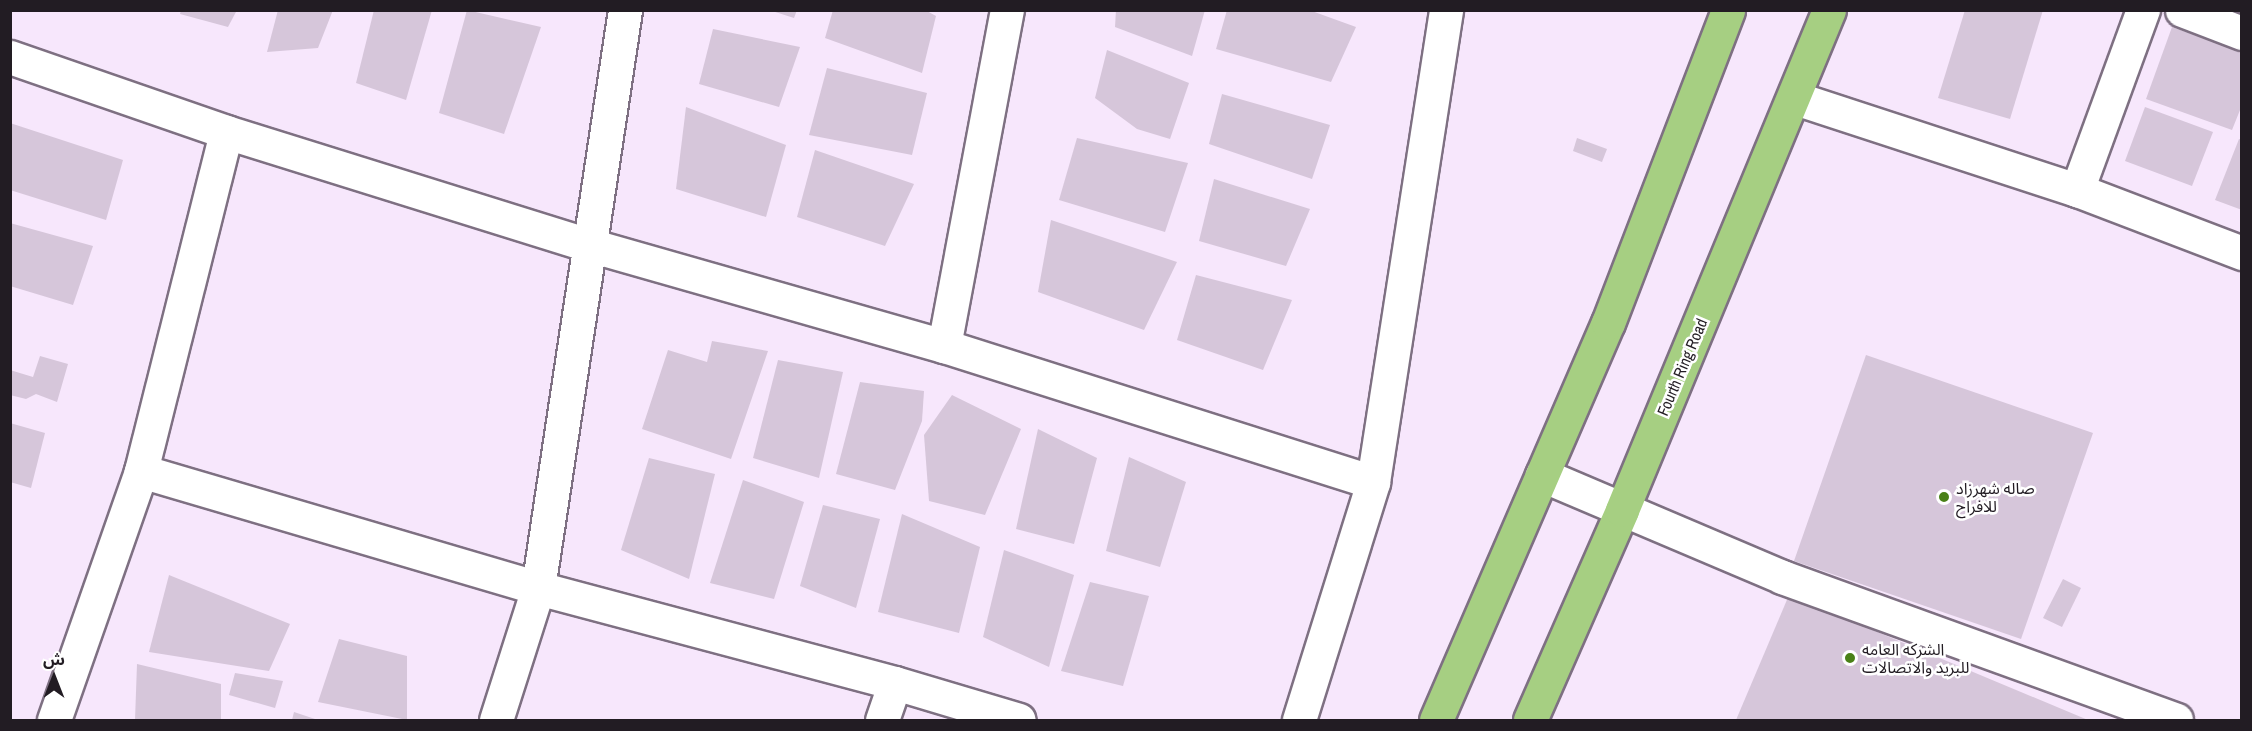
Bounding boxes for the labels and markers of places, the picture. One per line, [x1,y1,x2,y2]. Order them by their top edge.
place label: صاله شهرزاد للافراح [1956,478,2035,516]
marker: صاله شهرزاد للافراح [1937,490,1951,504]
place label: الشركه العامه للبريد والاتصالات [1862,639,1969,677]
marker: الشركه العامه للبريد والاتصالات [1843,651,1857,665]

